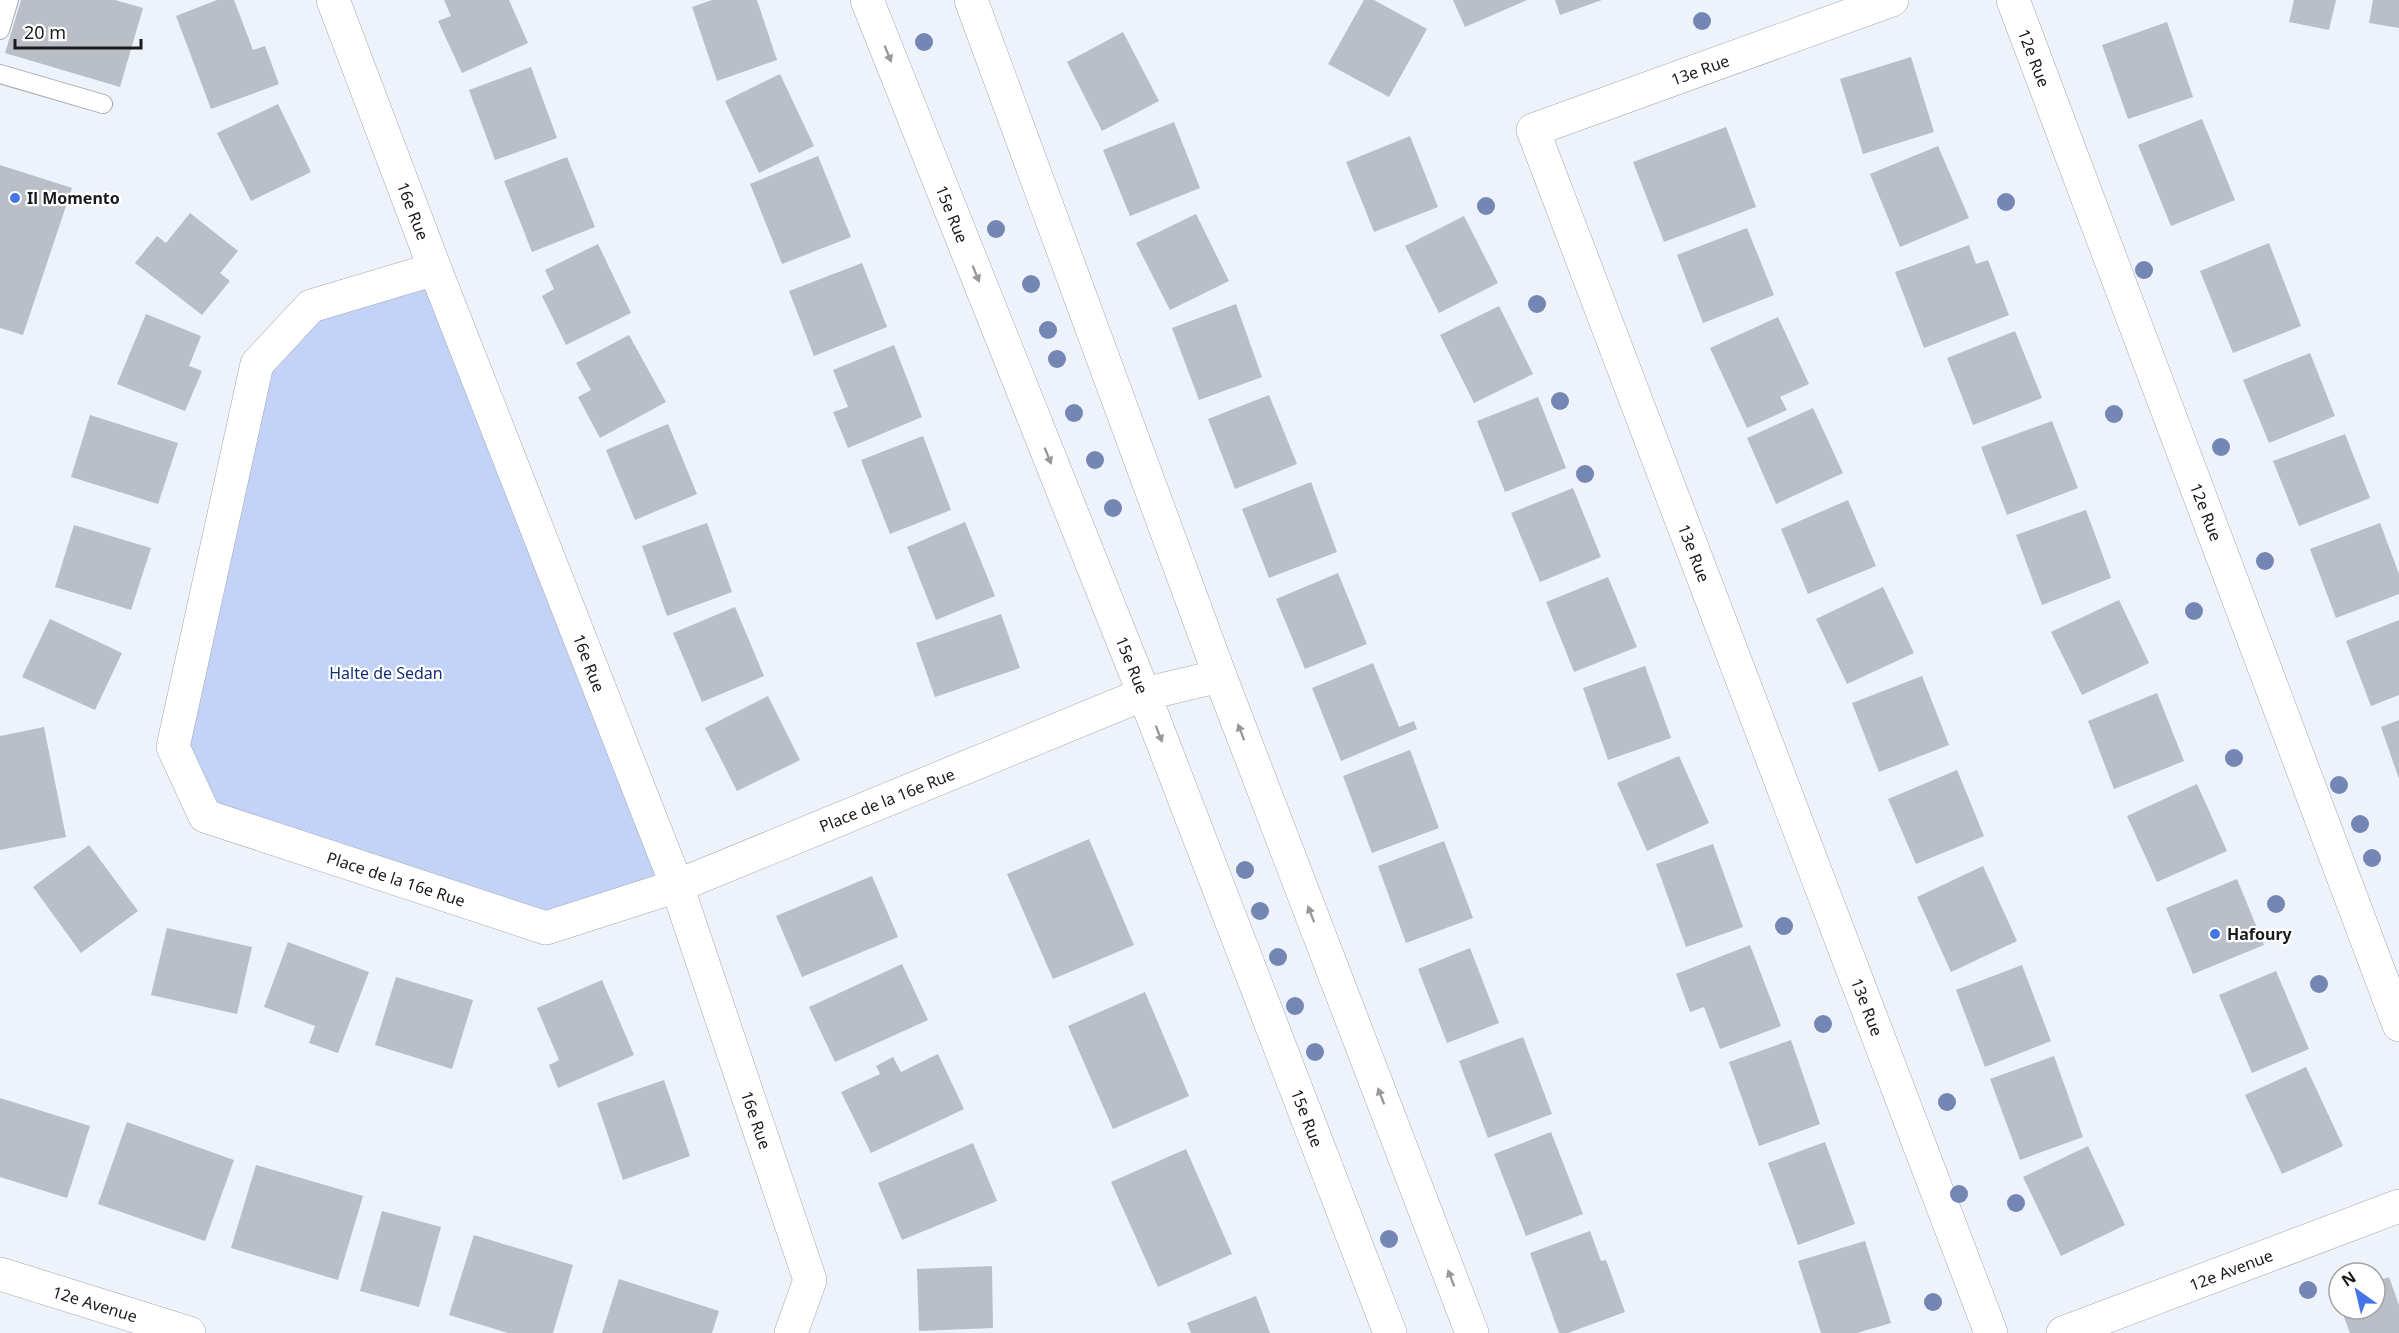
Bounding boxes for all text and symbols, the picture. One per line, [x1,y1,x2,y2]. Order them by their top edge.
scale bar [15,12,141,50]
text: 20 m [24,20,66,44]
street label: 12e Rue [2013,26,2055,90]
one-way arrow [883,46,893,64]
street label: 13e Rue [1668,49,1732,91]
street label: 16e Rue [392,179,434,243]
street label: 15e Rue [930,182,974,246]
place label: Il Momento [27,187,120,209]
marker: Il Momento [8,191,22,205]
one-way arrow [971,266,981,284]
one-way arrow [1044,447,1054,465]
street label: 12e Rue [2185,480,2227,544]
street label: 13e Rue [1673,521,1715,585]
street label: 16e Rue [568,631,610,695]
street label: 15e Rue [1110,633,1154,697]
park label: Halte de Sedan [329,662,443,684]
one-way arrow [1236,723,1246,741]
one-way arrow [1154,726,1164,744]
street label: Place de la 16e Rue [816,763,958,837]
street label: Place de la 16e Rue [324,846,468,912]
one-way arrow [1306,905,1316,923]
place label: Hafoury [2227,923,2293,945]
marker: Hafoury [2208,927,2222,941]
street label: 13e Rue [1846,975,1888,1039]
street label: 15e Rue [1286,1086,1328,1150]
one-way arrow [1376,1087,1386,1105]
street label: 16e Rue [736,1088,776,1152]
street label: 12e Avenue [2186,1244,2276,1296]
north arrow [2327,1261,2387,1321]
text: N [2337,1266,2360,1291]
one-way arrow [1446,1269,1456,1287]
street label: 12e Avenue [50,1281,140,1327]

